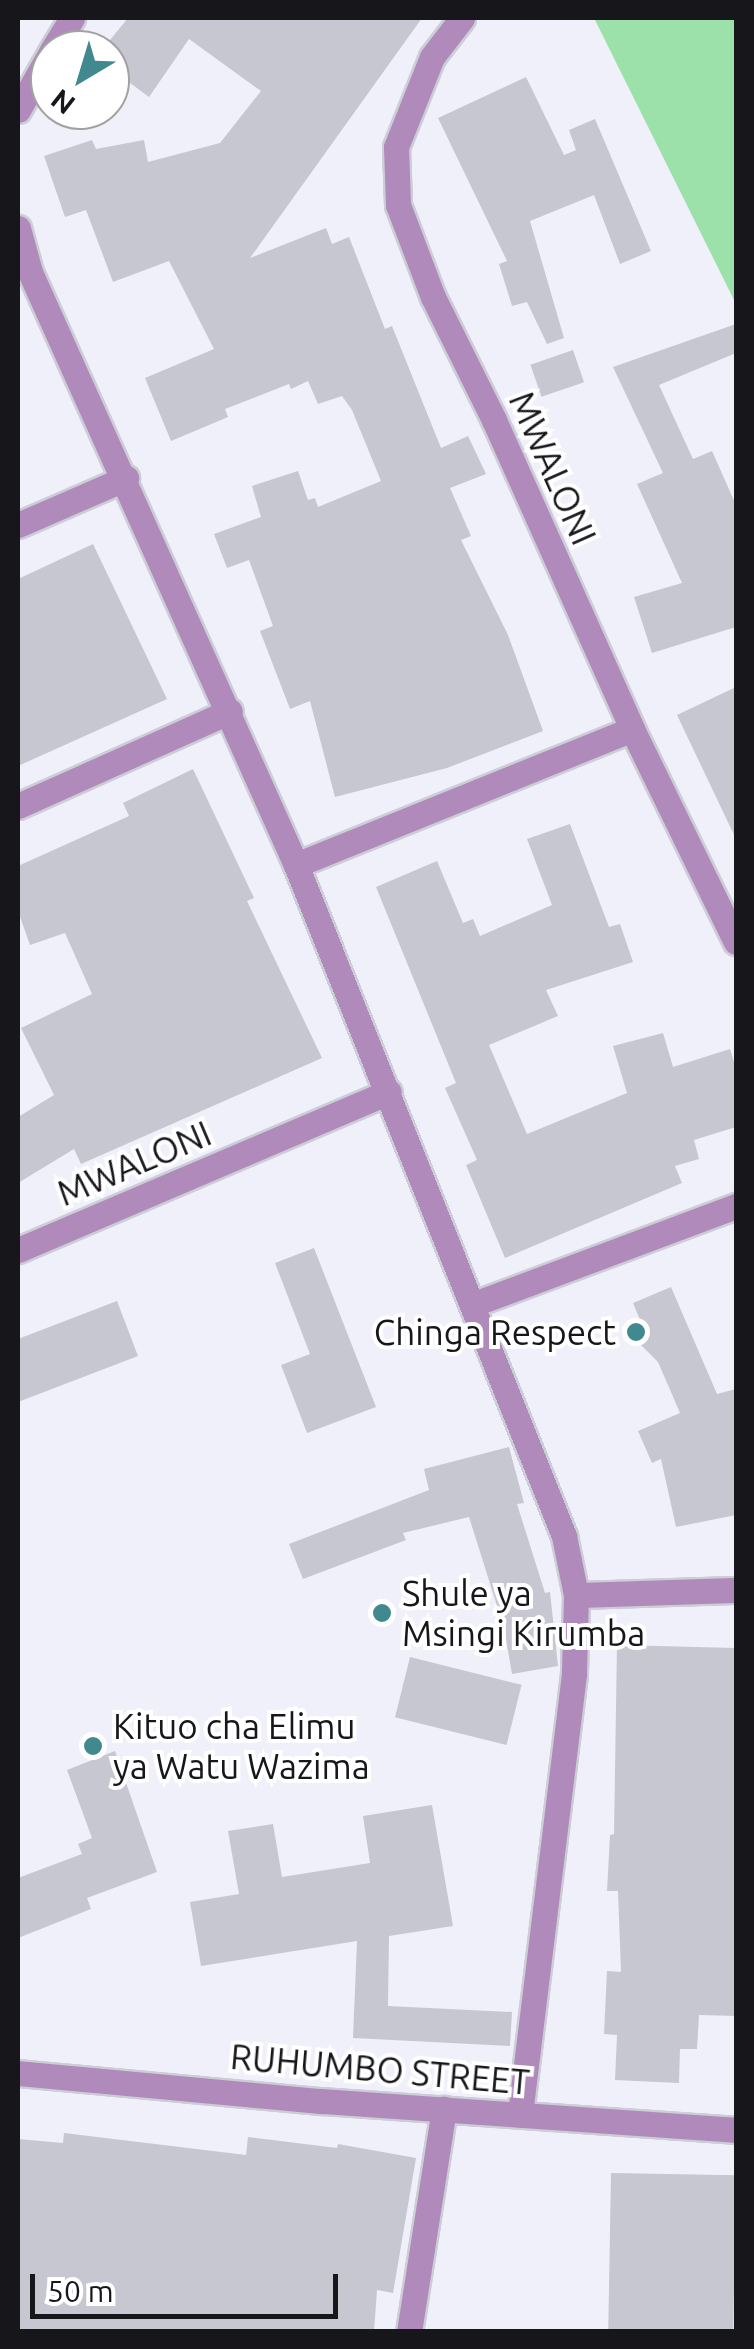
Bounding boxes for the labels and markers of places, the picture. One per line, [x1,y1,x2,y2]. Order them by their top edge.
place label: Chinga Respect [374,1311,616,1353]
marker: Chinga Respect [625,1321,647,1343]
place label: Shule ya Msingi Kirumba [402,1572,645,1654]
marker: Shule ya Msingi Kirumba [371,1602,393,1624]
place label: Kituo cha Elimu ya Watu Wazima [113,1705,370,1787]
marker: Kituo cha Elimu ya Watu Wazima [82,1735,104,1757]

